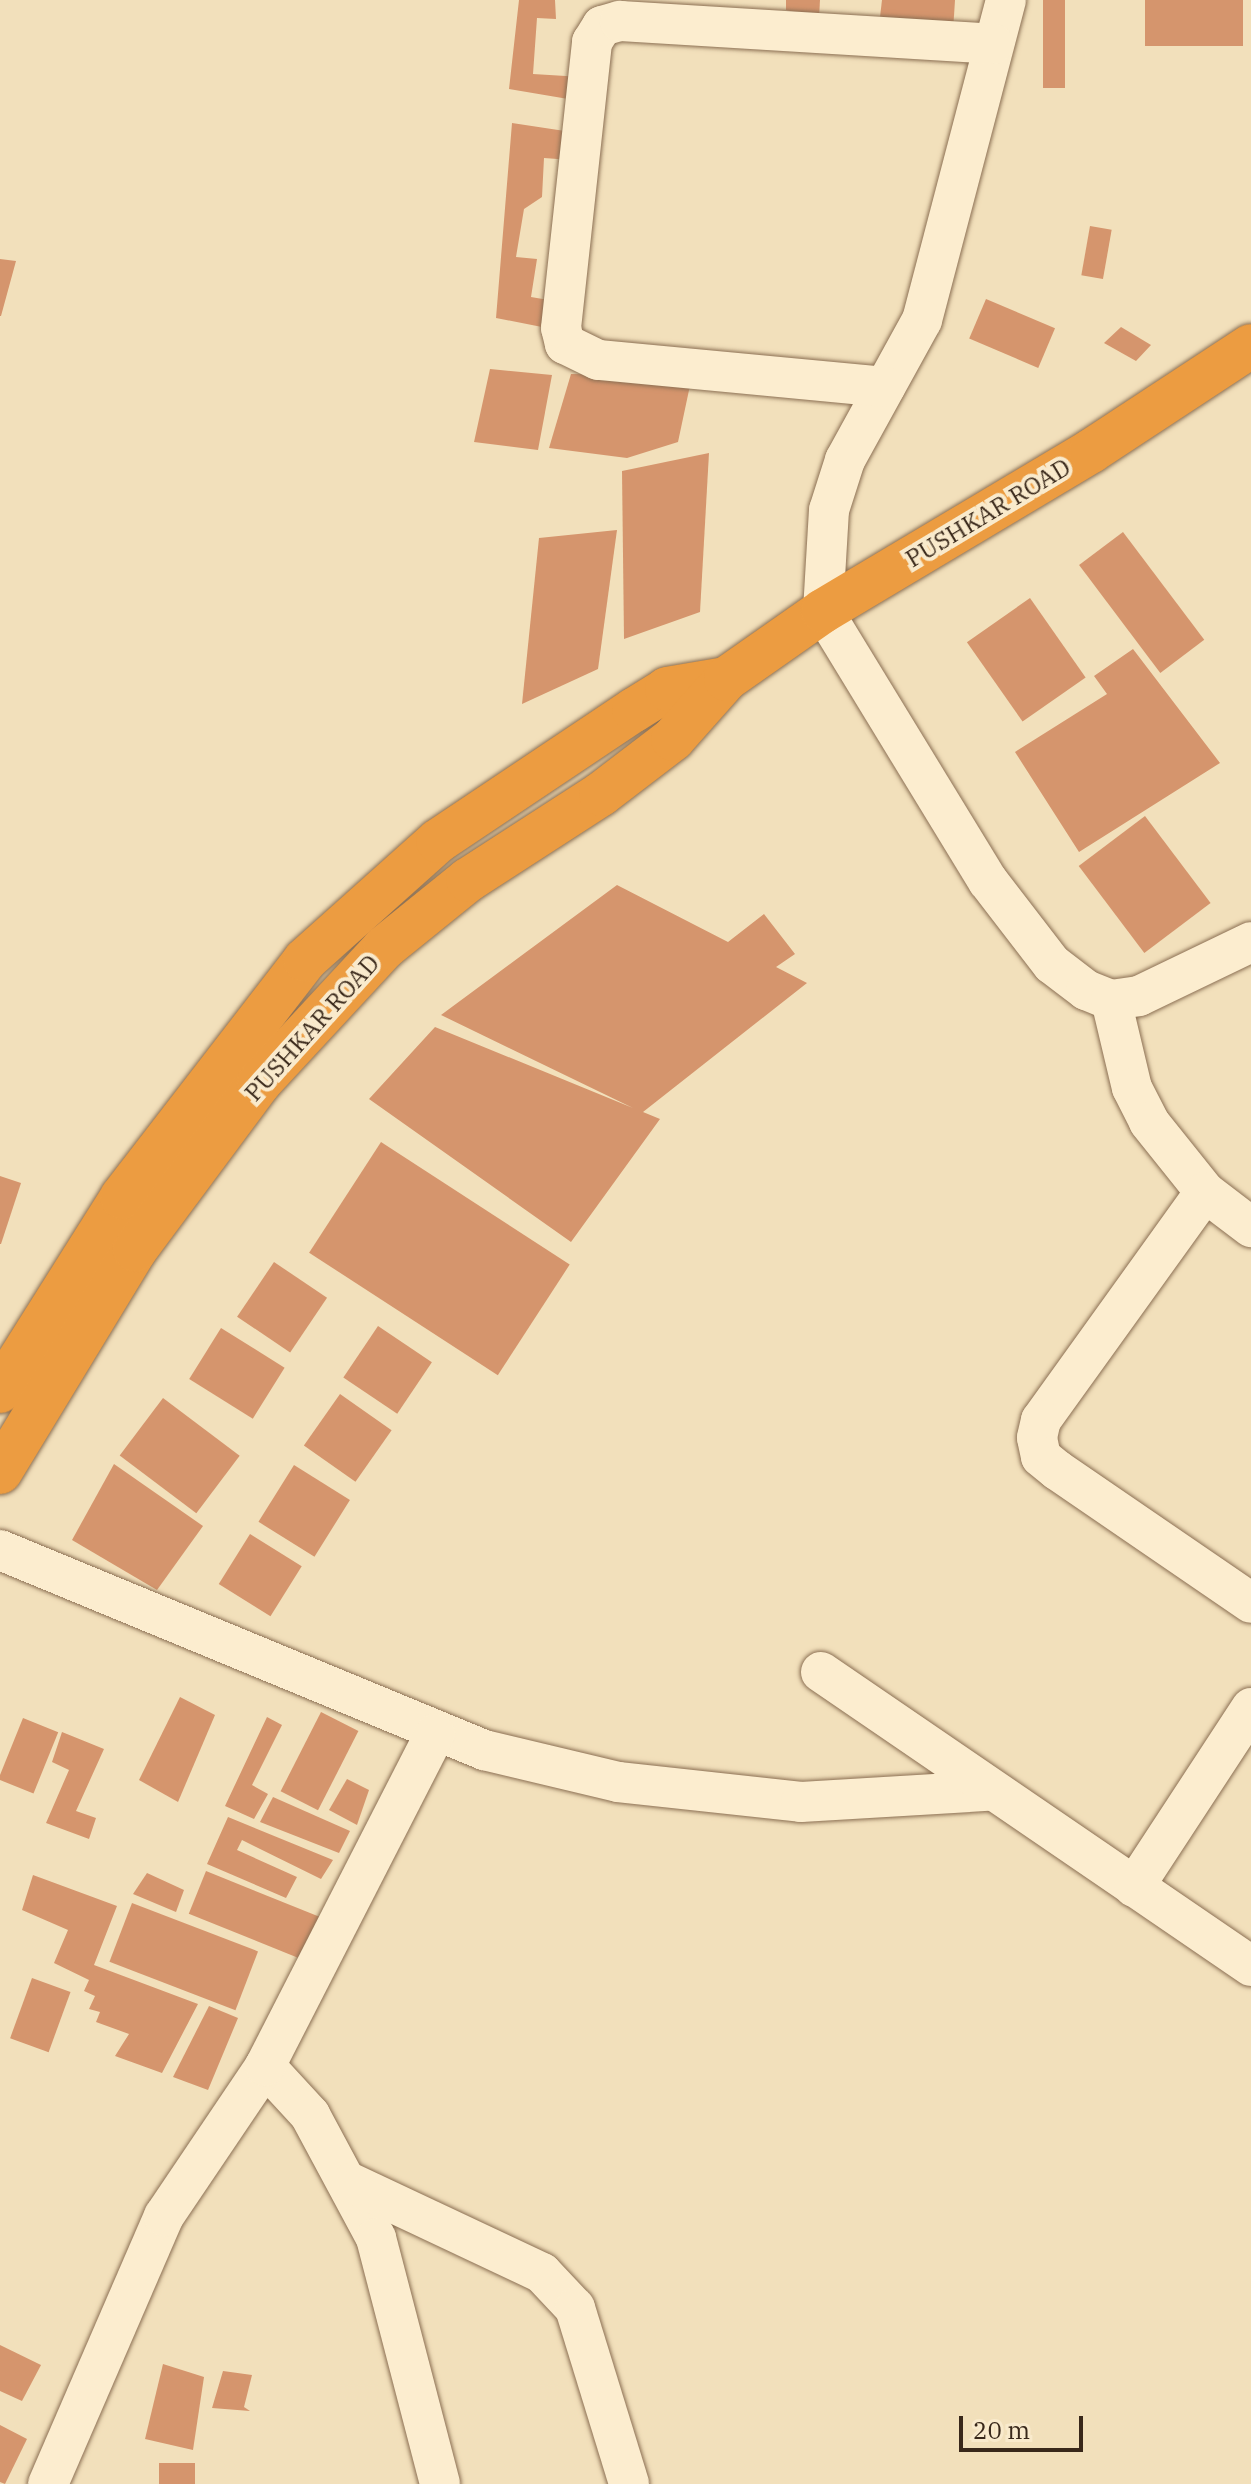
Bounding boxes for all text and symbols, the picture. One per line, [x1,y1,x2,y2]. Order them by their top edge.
street label: PUSHKAR ROAD [901,453,1075,573]
street label: PUSHKAR ROAD [239,949,385,1107]
scale bar [963,2400,1087,2450]
text: 20 m [973,2414,1030,2446]

